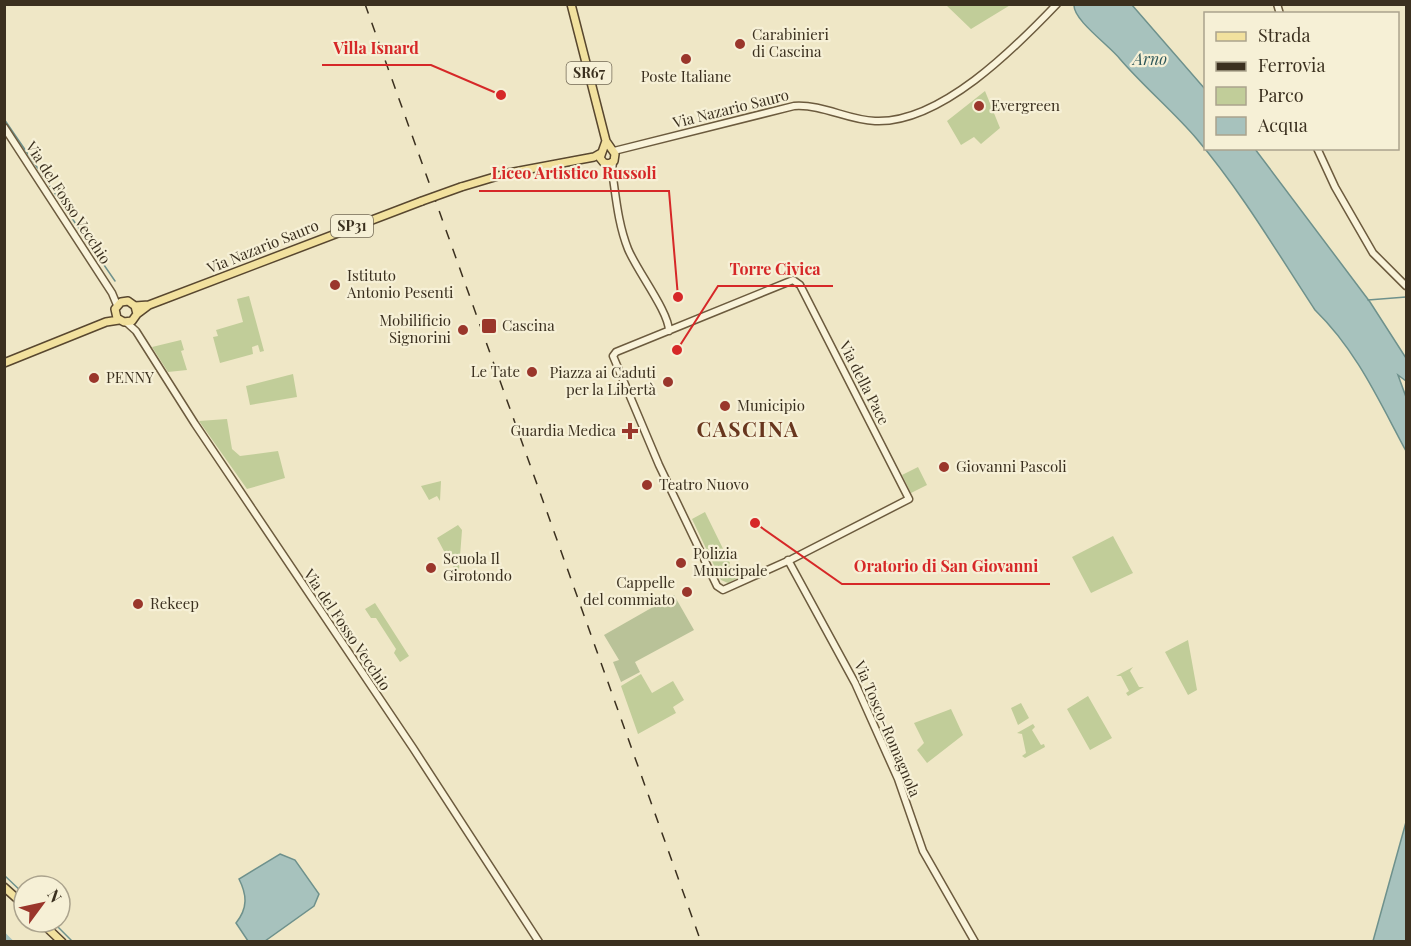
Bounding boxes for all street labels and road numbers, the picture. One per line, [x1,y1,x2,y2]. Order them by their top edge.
road number: SR67 [566,62,612,84]
street label: Via Nazario Sauro [670,84,791,132]
street label: Via del Fosso Vecchio [21,137,116,268]
street label: Via Nazario Sauro [203,215,321,278]
road number: SP31 [331,215,373,237]
street label: Via della Pace [835,336,895,428]
street label: Via del Fosso Vecchio [299,564,396,694]
street label: Via Tosco-Romagnola [850,657,926,800]

